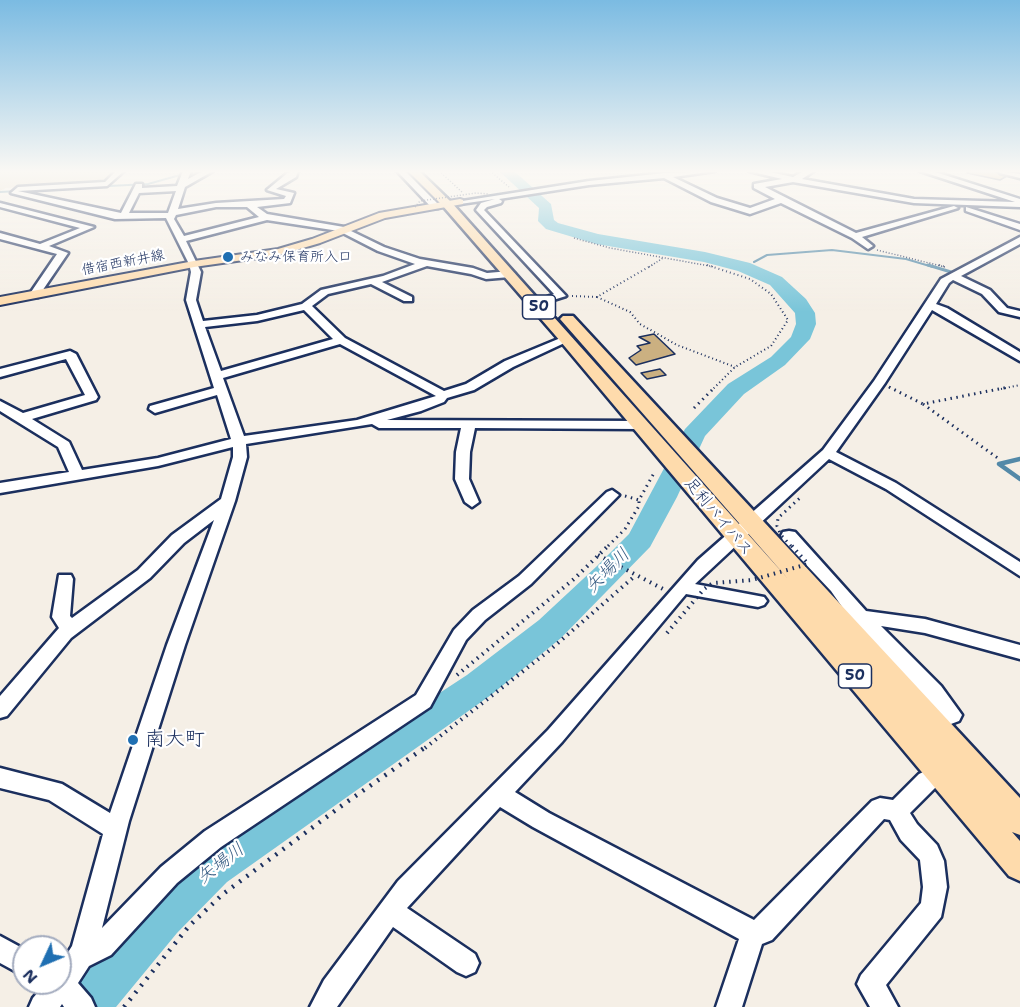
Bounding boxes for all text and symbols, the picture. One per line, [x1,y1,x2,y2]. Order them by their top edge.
street label: 借宿西新井線 [80,247,166,279]
place label: みなみ保育所入口 [240,249,352,265]
marker: みなみ保育所入口 [221,250,235,264]
road number: 50 [522,295,556,319]
street label: 足利バイパス [680,474,756,560]
water label: 矢場川 [581,544,635,598]
road number: 50 [838,664,872,688]
place label: 南大町 [145,728,205,752]
marker: 南大町 [126,733,140,747]
water label: 矢場川 [193,839,249,889]
north arrow [12,935,72,995]
text: N [18,965,42,988]

